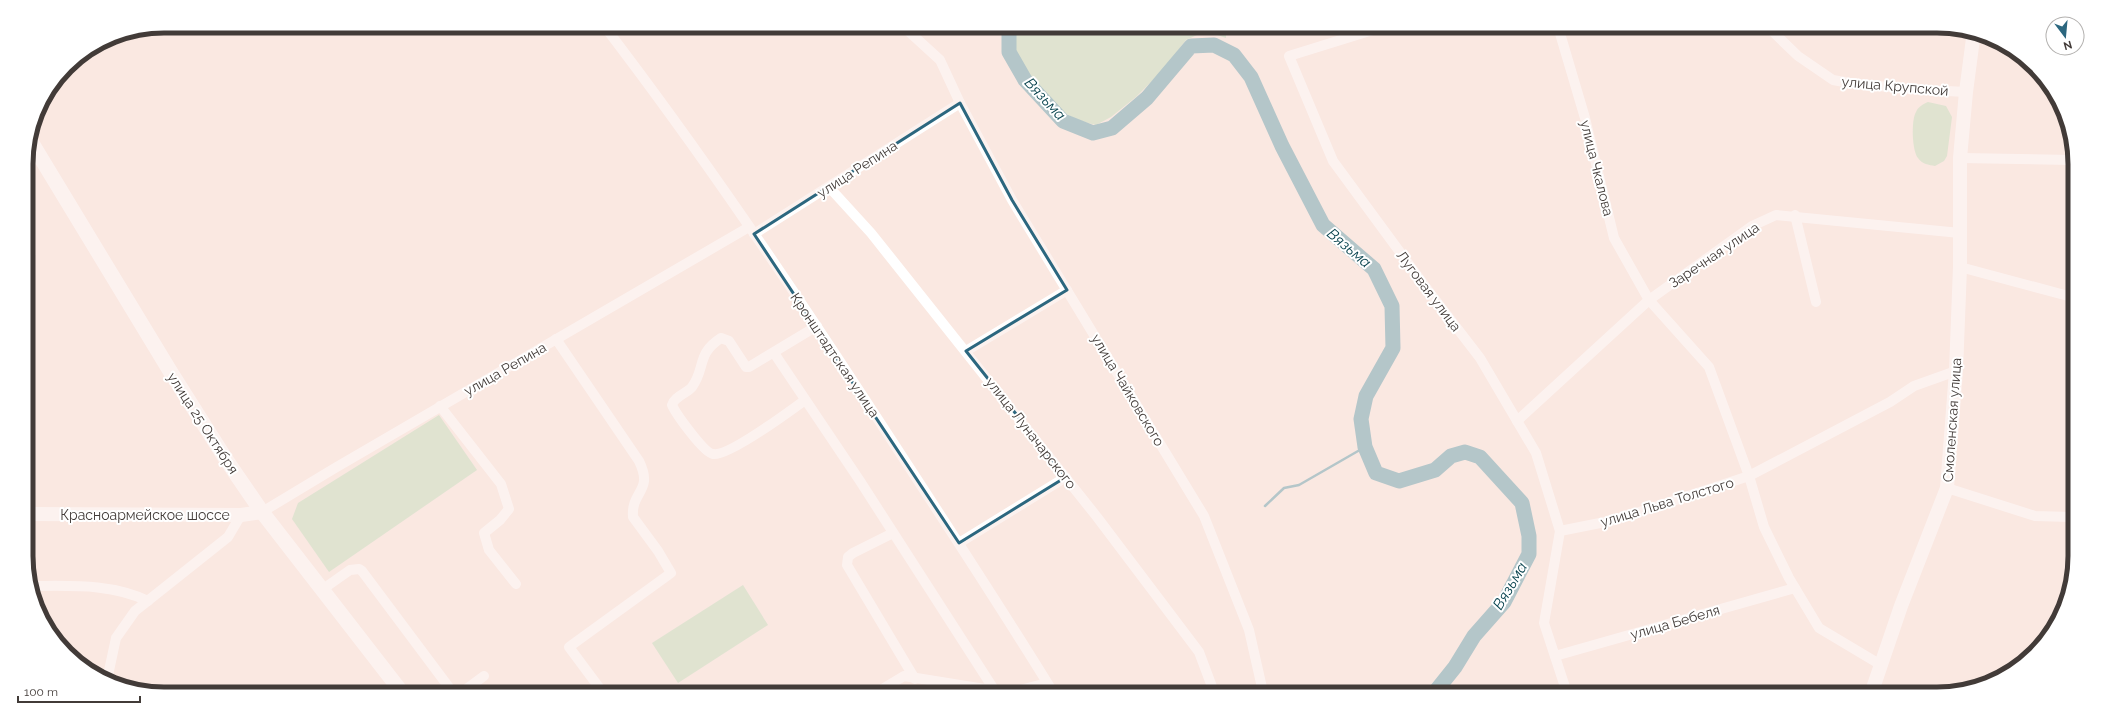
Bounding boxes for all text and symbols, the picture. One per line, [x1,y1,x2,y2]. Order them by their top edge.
north arrow [2045,16,2085,56]
text: N [2062,38,2073,53]
street label: улица Крупской [1841,73,1949,99]
water label: Вязьма [1021,74,1069,124]
street label: улица Чкалова [1577,118,1617,218]
street label: улица Репина [814,137,900,201]
street label: Заречная улица [1666,219,1762,291]
water label: Вязьма [1323,224,1375,272]
street label: Луговая улица [1393,247,1465,335]
street label: Кронштадтская улица [787,290,883,420]
street label: улица Чайковского [1088,331,1168,449]
street label: улица Репина [461,339,549,399]
street label: Смоленская улица [1940,357,1964,483]
street label: улица 25 Октября [164,369,242,477]
street label: улица Луначарского [982,374,1080,492]
street label: улица Льва Толстого [1598,474,1736,530]
street label: Красноармейское шоссе [60,507,230,523]
water label: Вязьма [1489,559,1531,613]
street label: улица Бебеля [1628,602,1722,642]
scale bar [18,678,140,704]
text: 100 m [24,685,58,699]

